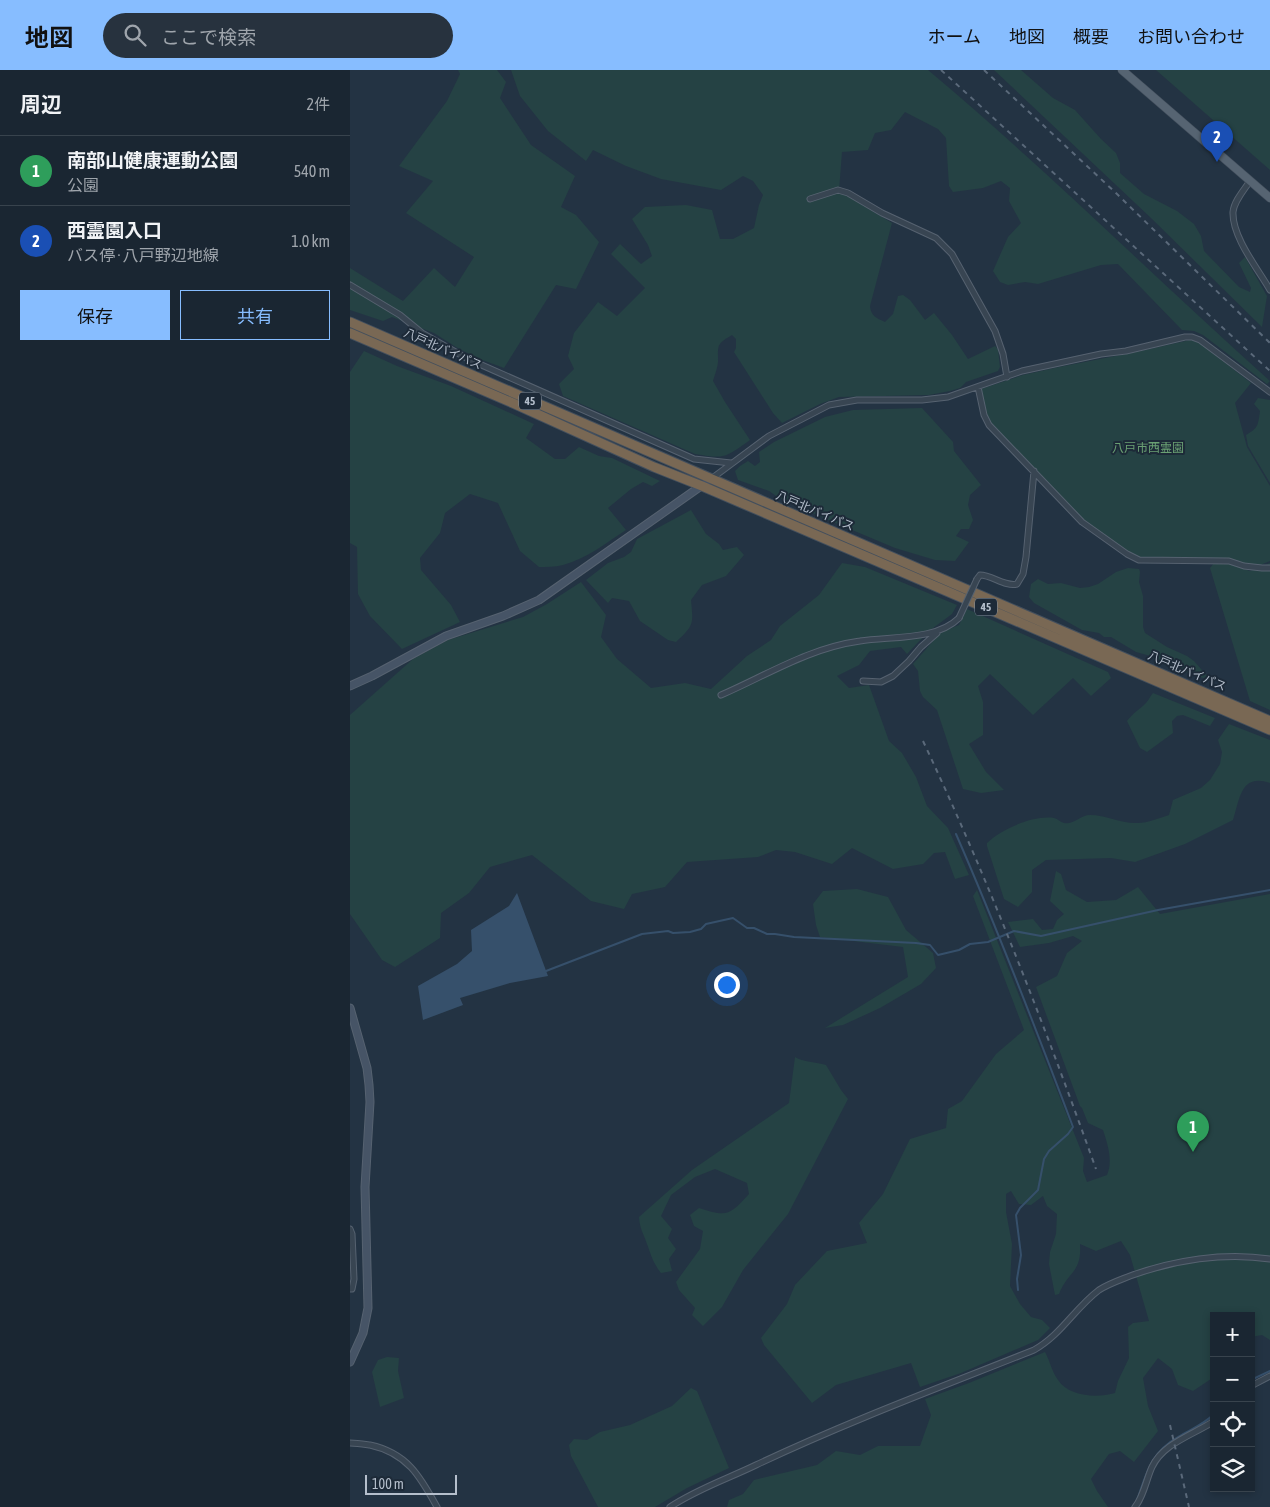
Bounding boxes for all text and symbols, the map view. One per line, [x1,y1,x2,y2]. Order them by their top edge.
search box [103,13,453,58]
icon: search [121,21,149,49]
text: 地図 [25,24,73,51]
text: ここで検索 [161,26,256,48]
text: ホーム [928,26,981,47]
text: 地図 [1009,26,1045,47]
text: 概要 [1073,26,1109,47]
text: お問い合わせ [1137,26,1245,47]
text: 周辺 [20,92,62,116]
text: 2件 [306,95,330,113]
pin: 2 [1201,121,1233,162]
text: 南部山健康運動公園 [67,149,238,171]
text: 1 [32,162,40,180]
text: 540 m [294,162,330,180]
text: 公園 [67,176,99,194]
text: 西霊園入口 [67,219,162,241]
text: 2 [32,232,40,250]
text: 1.0 km [291,232,330,250]
text: バス停 · 八戸野辺地線 [67,246,219,264]
button: 保存 [20,290,170,340]
button: 共有 [180,290,330,340]
street label: 八戸北バイパス [402,326,484,372]
road number: 45 [519,392,541,410]
park label: 八戸市西霊園 [1112,441,1184,455]
street label: 八戸北バイパス [774,488,856,534]
road number: 45 [975,598,997,616]
street label: 八戸北バイパス [1146,648,1228,694]
your location [714,972,740,998]
pin: 1 [1177,1111,1209,1152]
map controls [1210,1312,1255,1492]
button: + [1210,1312,1255,1357]
button: − [1210,1357,1255,1402]
button: locate [1210,1402,1255,1447]
button: layers [1210,1447,1255,1492]
scale bar [365,1472,458,1495]
text: 100 m [372,1476,404,1492]

